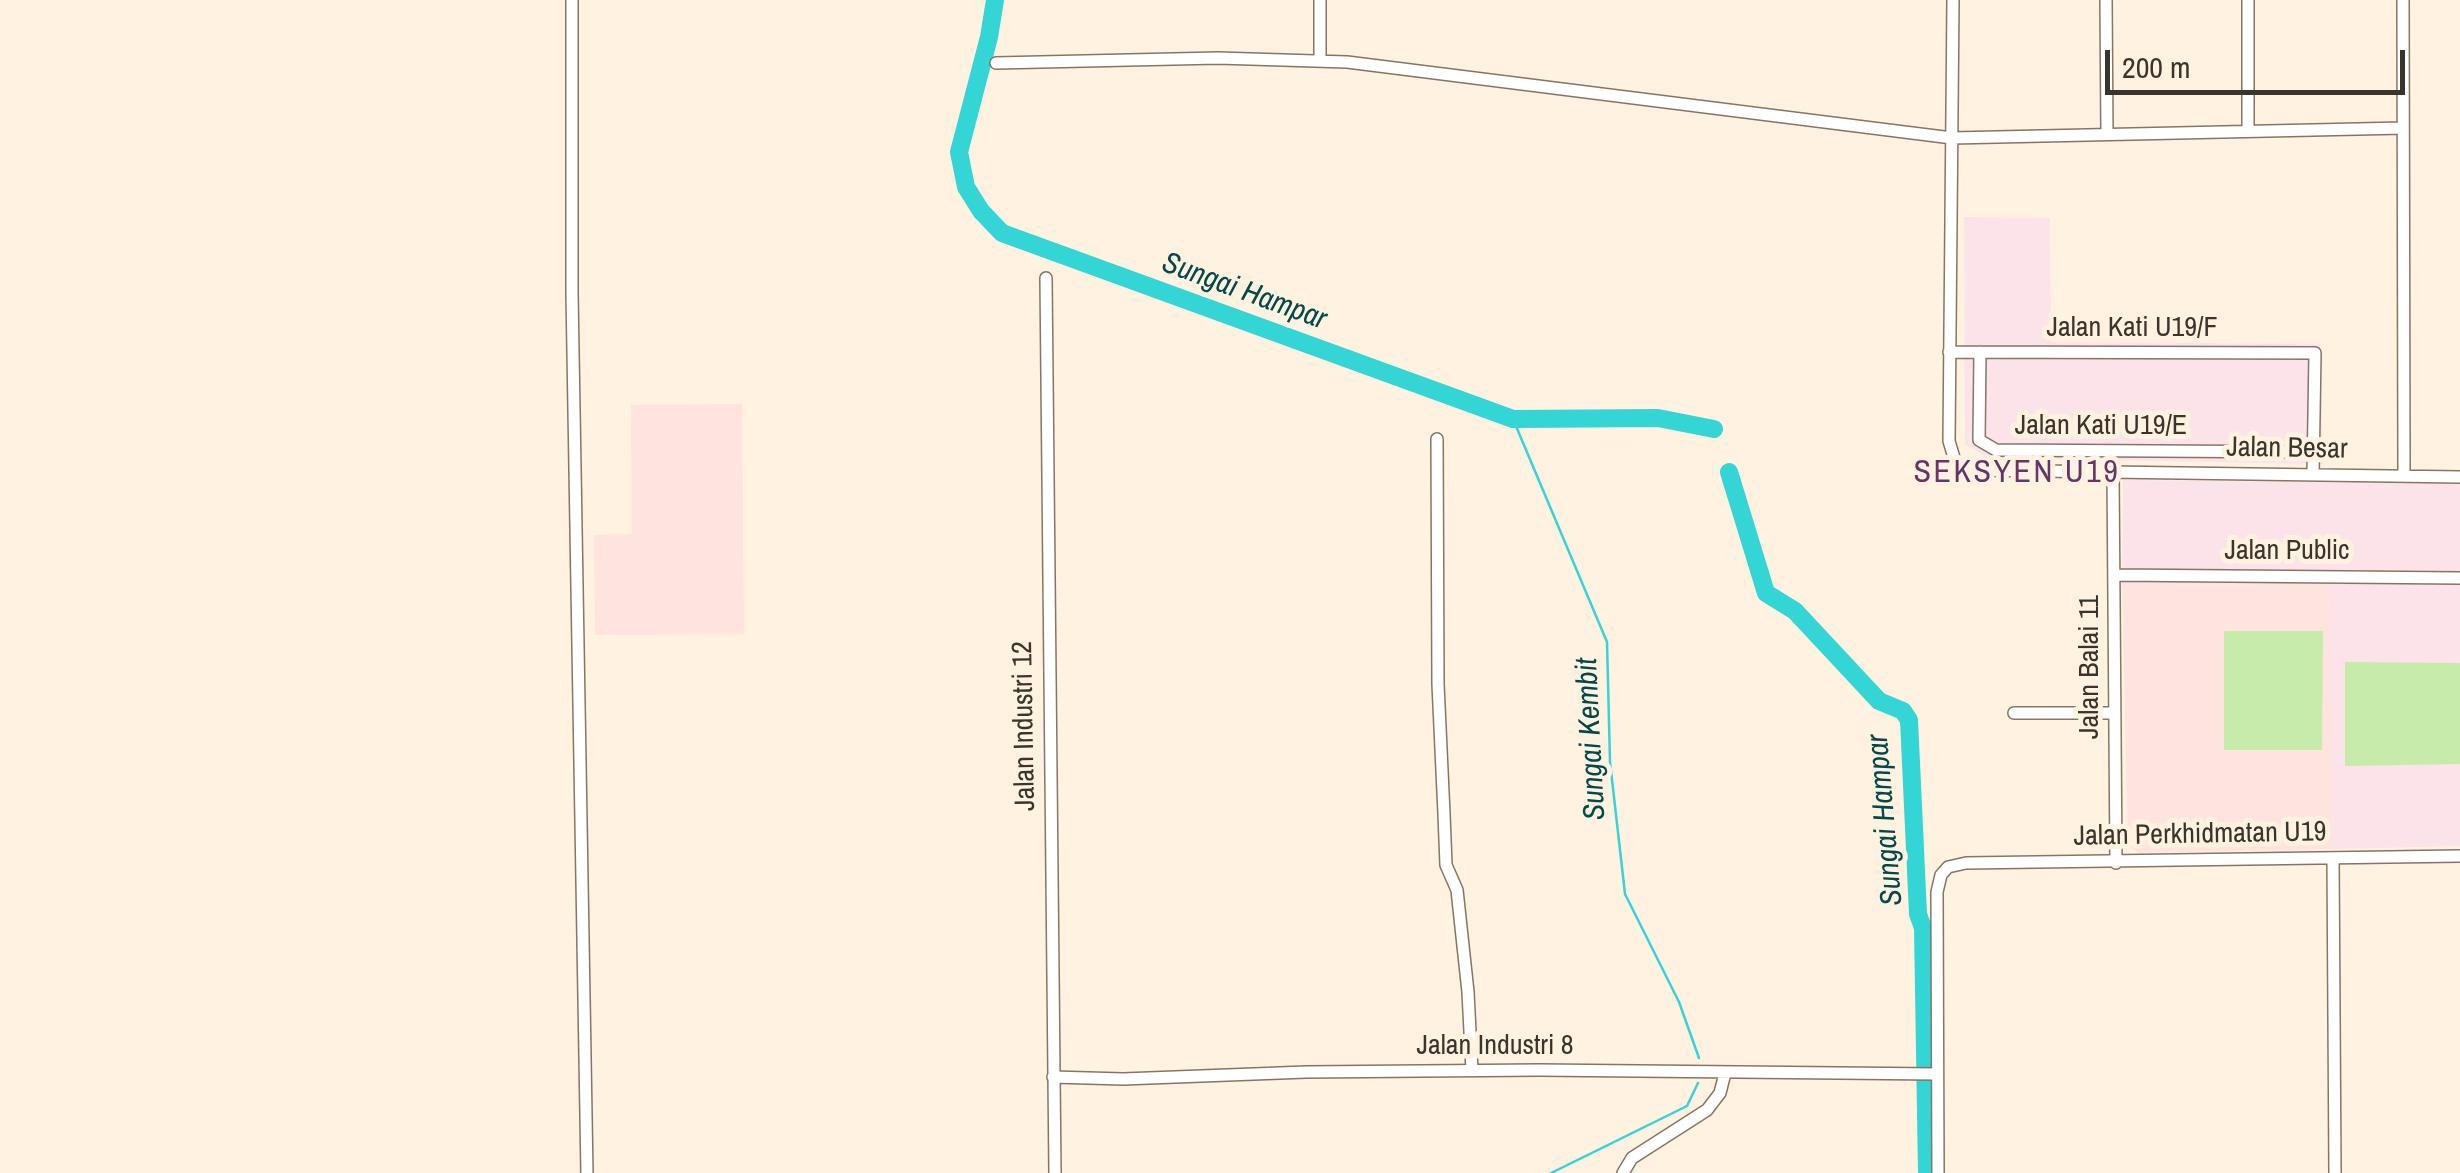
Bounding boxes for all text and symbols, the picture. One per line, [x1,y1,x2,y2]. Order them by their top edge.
scale bar [2110,30,2410,92]
text: 200 m [2122,47,2190,87]
water label: Sungai Hampar [1157,246,1331,338]
street label: Jalan Kati U19/F [2046,311,2218,345]
street label: Jalan Kati U19/E [2015,409,2187,443]
street label: Jalan Besar [2226,431,2348,467]
district label: SEKSYEN U19 [1914,454,2120,492]
street label: Jalan Public [2224,534,2350,568]
street label: Jalan Balai 11 [2073,595,2107,739]
street label: Jalan Industri 12 [1007,641,1043,811]
water label: Sungai Kembit [1570,657,1614,821]
water label: Sungai Hampar [1861,733,1911,907]
street label: Jalan Perkhidmatan U19 [2073,816,2327,854]
street label: Jalan Industri 8 [1417,1029,1573,1063]

